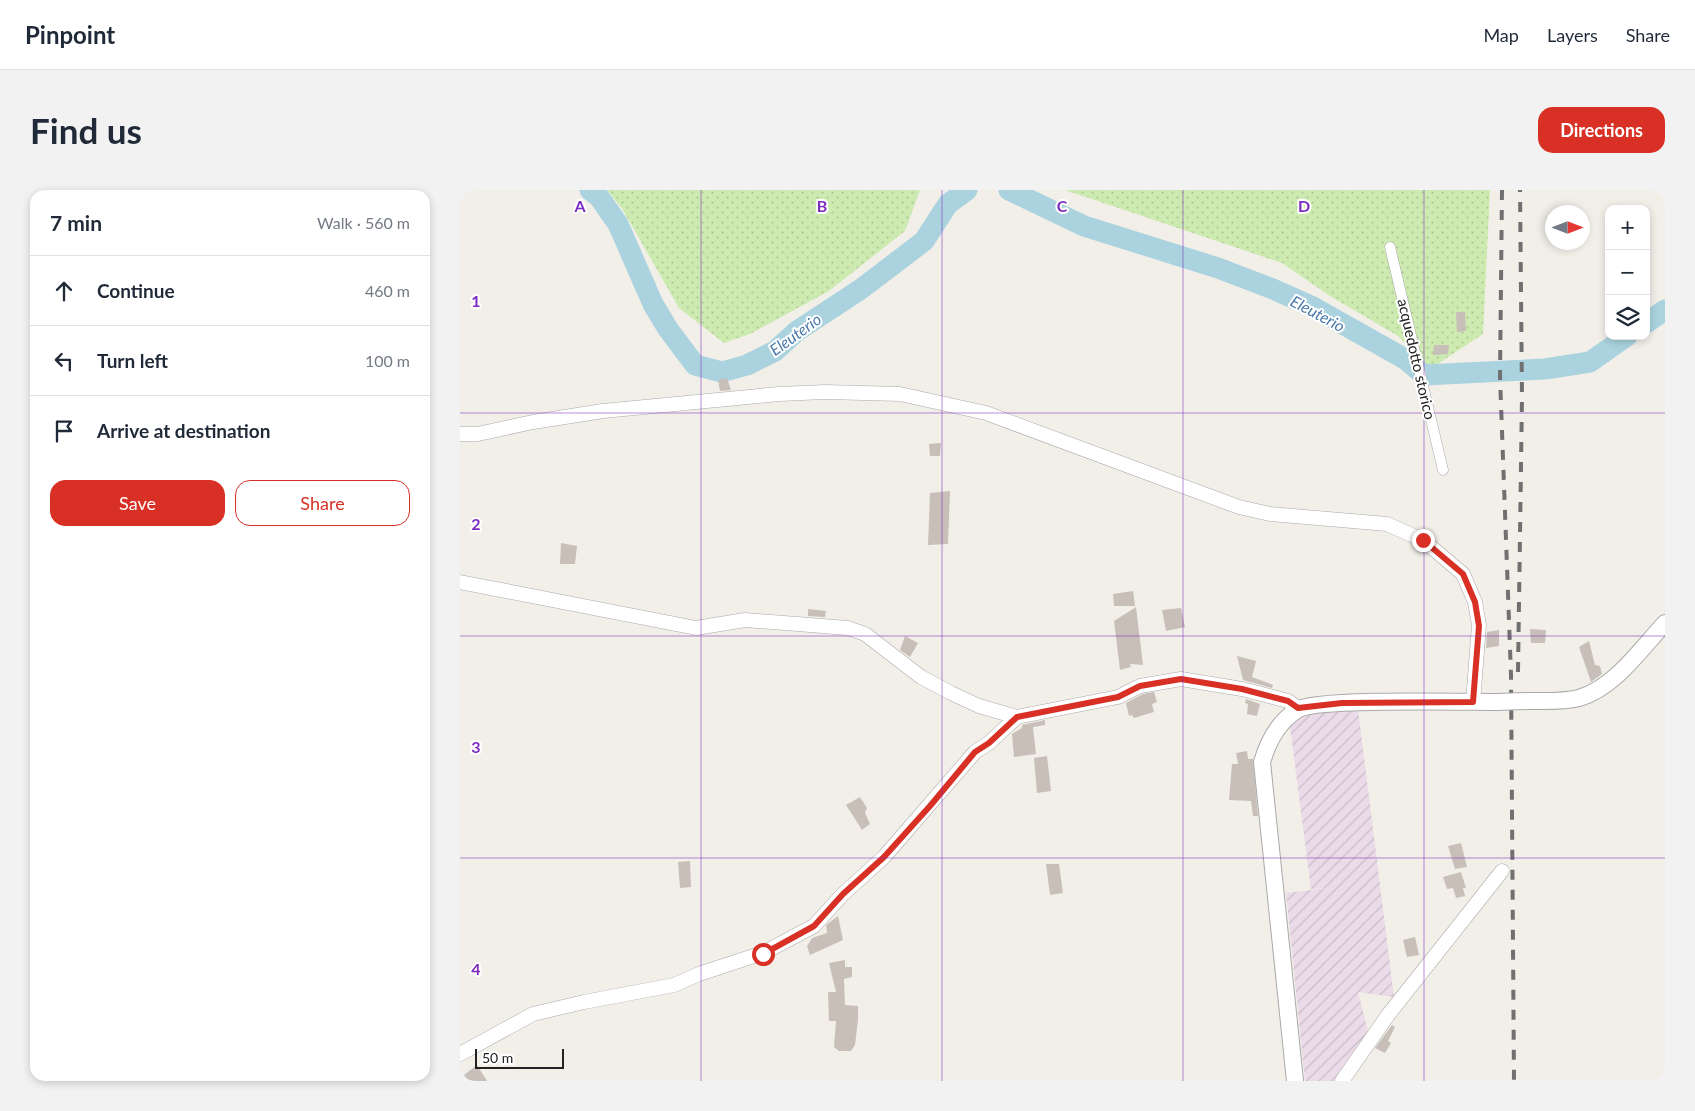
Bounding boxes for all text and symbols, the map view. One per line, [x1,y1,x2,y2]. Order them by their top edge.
text: Pinpoint [25,20,115,49]
text: Map [1483,24,1519,46]
text: Layers [1547,24,1598,46]
text: Share [1626,24,1670,46]
button: Directions [1538,107,1665,153]
text: Find us [30,109,142,151]
text: A [573,196,586,215]
text: B [817,196,827,215]
text: C [1057,196,1068,215]
text: D [1298,196,1310,215]
north arrow [1545,205,1590,250]
map controls [1605,205,1650,340]
button: + [1605,205,1650,250]
text: 7 min [50,210,102,235]
text: Walk · 560 m [317,213,410,232]
button: − [1605,250,1650,295]
icon: ahead [50,277,78,305]
text: Continue [97,279,175,302]
text: 460 m [365,281,410,300]
text: 1 [471,291,481,310]
water label: Eleuterio [1288,291,1348,335]
button: layers [1605,295,1650,340]
street label: acquedotto storico [1394,297,1440,421]
water label: Eleuterio [766,309,824,359]
icon: left [50,347,78,375]
text: Turn left [97,349,168,372]
text: 100 m [365,351,410,370]
icon: arrive [50,417,78,445]
text: Arrive at destination [97,419,270,442]
button: Save [50,480,225,526]
button: Share [235,480,410,526]
text: 2 [471,514,481,533]
route end [1412,529,1435,552]
text: 3 [471,737,481,756]
route start [752,943,775,966]
text: 4 [471,959,481,978]
scale bar [475,1046,564,1069]
text: 50 m [482,1049,513,1066]

